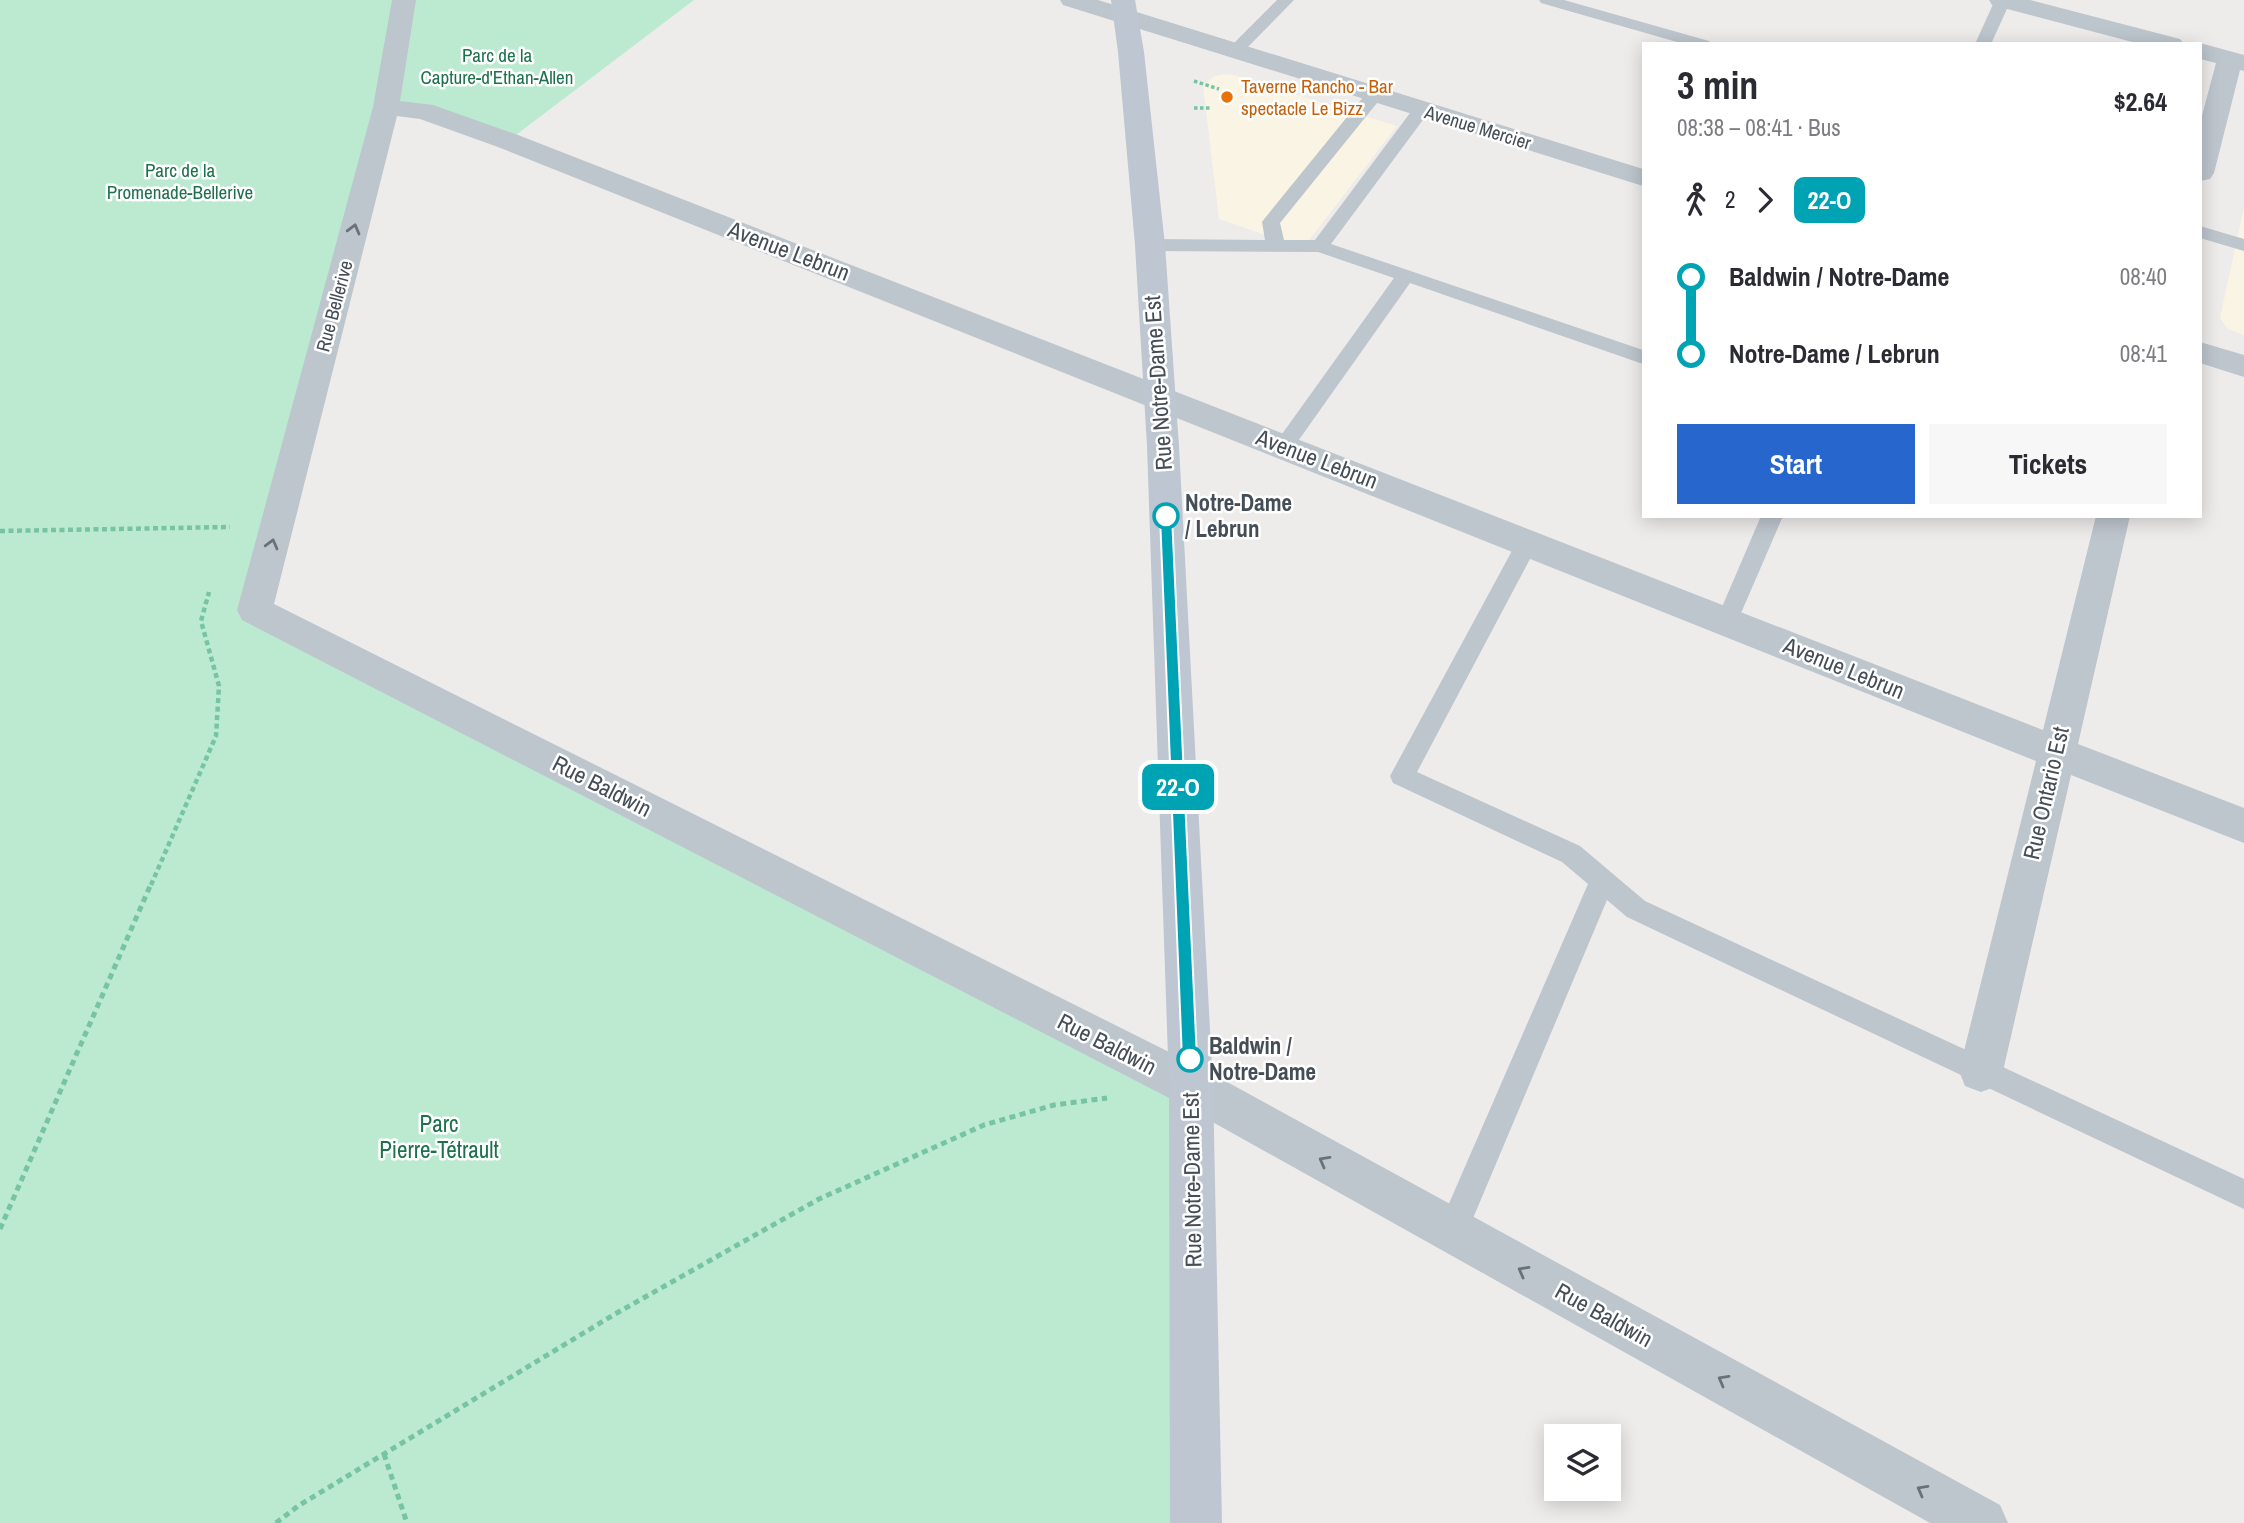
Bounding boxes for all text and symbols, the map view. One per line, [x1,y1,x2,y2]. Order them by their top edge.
park label: Parc de la Capture-d'Ethan-Allen [421,42,573,90]
text: 3 min [1677,60,1758,111]
place label: Taverne Rancho - Bar spectacle Le Bizz [1241,73,1394,121]
text: $2.64 [2114,84,2167,119]
marker: Taverne Rancho - Bar spectacle Le Bizz [1219,89,1235,105]
street label: Avenue Mercier [1421,98,1535,156]
text: 08:38 – 08:41 · Bus [1677,112,1841,143]
park label: Parc de la Promenade-Bellerive [107,157,253,205]
icon: walk [1677,181,1715,219]
icon: forward [1746,181,1784,219]
text: 2 [1725,184,1736,215]
text: 22-O [1808,184,1851,216]
street label: Avenue Lebrun [723,213,854,288]
one-way arrow [346,223,360,235]
street label: Rue Bellerive [309,257,359,355]
text: Baldwin / Notre-Dame [1729,259,1949,294]
text: 08:40 [2120,261,2167,292]
street label: Rue Notre-Dame Est [1136,295,1179,471]
text: Notre-Dame / Lebrun [1729,336,1940,371]
text: 08:41 [2120,338,2167,369]
street label: Avenue Lebrun [1251,421,1382,496]
button: Start [1677,424,1915,504]
button: Tickets [1929,424,2167,504]
place label: Notre-Dame / Lebrun [1185,487,1292,544]
marker: Notre-Dame / Lebrun [1153,503,1179,529]
one-way arrow [264,538,279,550]
street label: Avenue Lebrun [1778,629,1909,706]
street label: Rue Ontario Est [2015,724,2076,862]
street label: Rue Baldwin [548,747,657,824]
line badge: 22-O [1129,764,1227,810]
text: 22-O [1156,771,1200,803]
street label: Rue Baldwin [1053,1005,1162,1082]
place label: Baldwin / Notre-Dame [1209,1030,1316,1087]
marker: Baldwin / Notre-Dame [1177,1046,1203,1072]
street label: Rue Notre-Dame Est [1174,1092,1209,1268]
park label: Parc Pierre-Tétrault [379,1108,499,1165]
one-way arrow [1319,1155,1332,1169]
one-way arrow [1518,1266,1531,1279]
street label: Rue Baldwin [1550,1275,1659,1354]
one-way arrow [1717,1375,1730,1388]
map controls [1544,1424,1621,1501]
button: layers [1544,1424,1621,1501]
one-way arrow [1917,1485,1929,1498]

